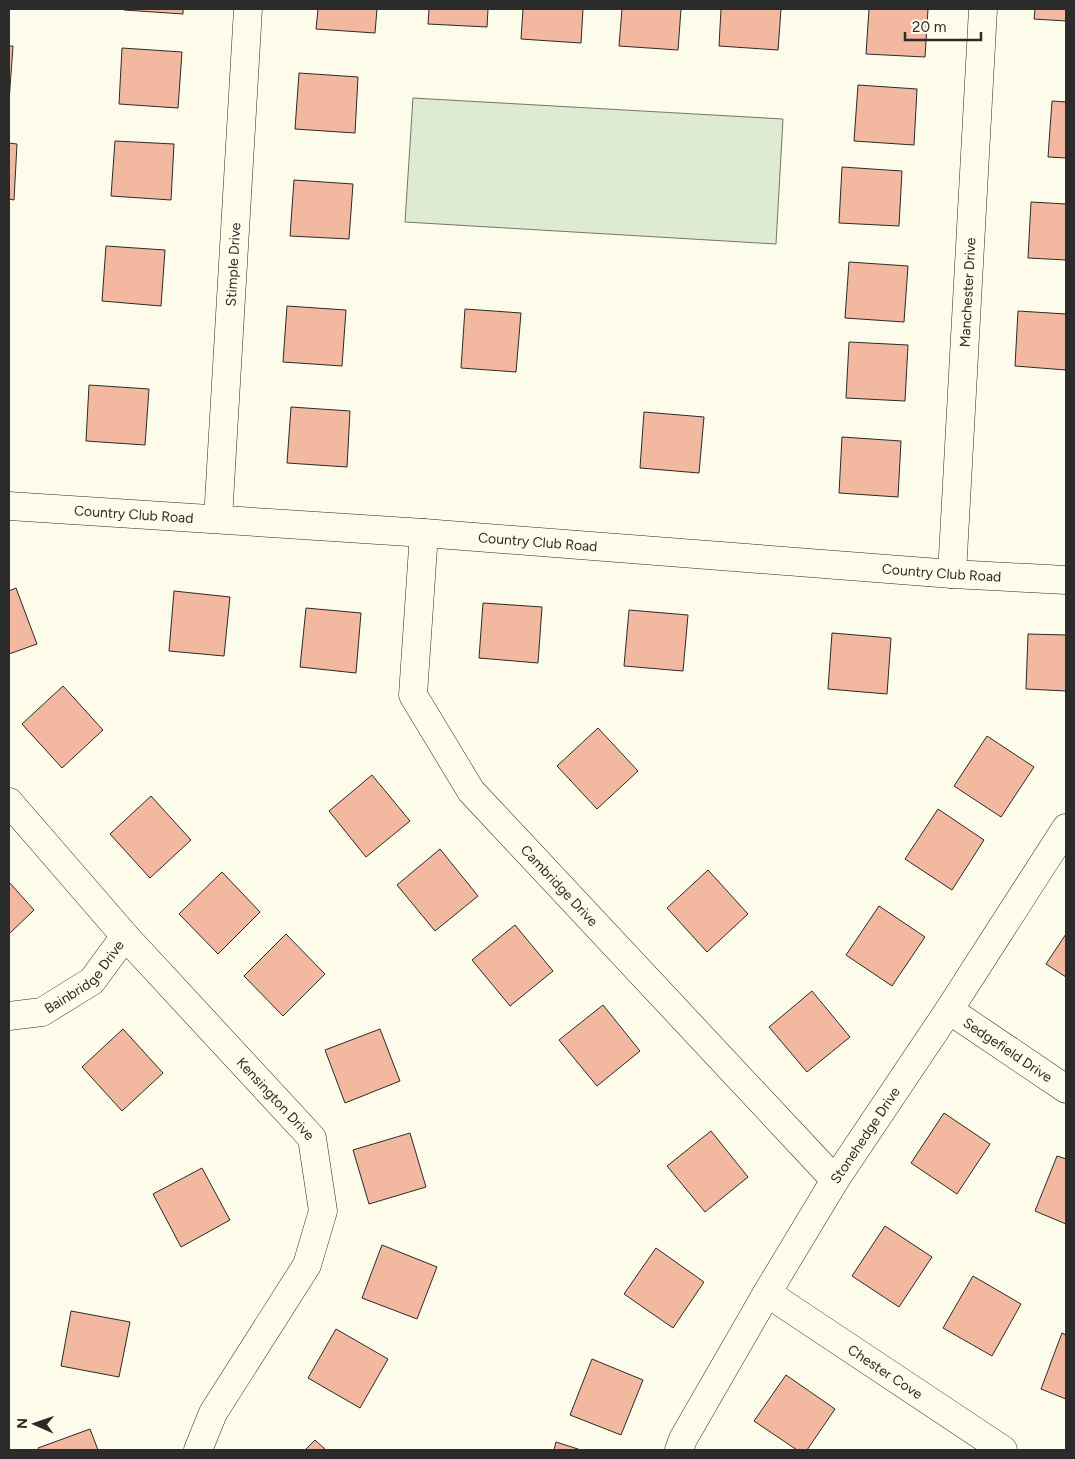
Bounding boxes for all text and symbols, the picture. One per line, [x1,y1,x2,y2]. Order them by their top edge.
scale bar [905,10,981,42]
text: 20 m [912,18,946,36]
street label: Stimple Drive [222,222,244,307]
street label: Manchester Drive [956,237,979,348]
street label: Country Club Road [73,502,194,526]
street label: Country Club Road [477,529,598,555]
street label: Country Club Road [881,560,1002,585]
street label: Cambridge Drive [517,841,602,930]
street label: Bainbridge Drive [41,937,128,1017]
street label: Sedgefield Drive [960,1014,1056,1086]
street label: Kensington Drive [233,1054,318,1144]
street label: Stonehedge Drive [827,1083,904,1187]
street label: Chester Cove [845,1341,926,1403]
north arrow [10,1399,60,1449]
text: N [14,1418,31,1429]

